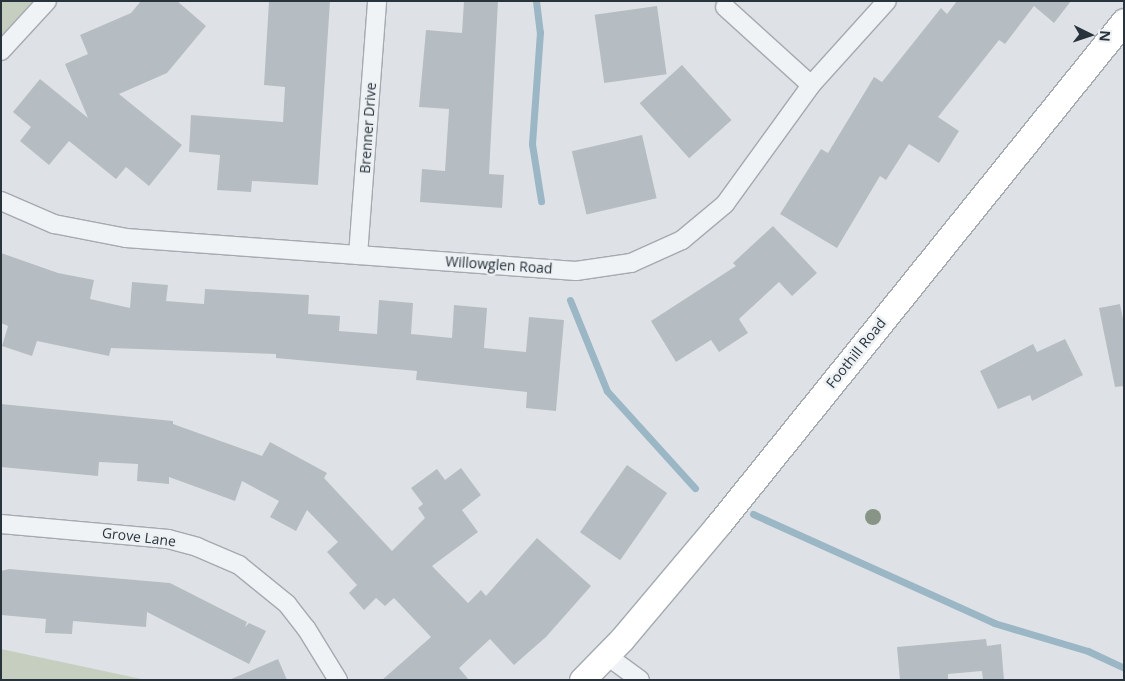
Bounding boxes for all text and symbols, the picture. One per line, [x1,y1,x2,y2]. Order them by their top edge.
north arrow [1065,10,1115,60]
text: N [1096,30,1115,42]
street label: Brenner Drive [356,82,380,174]
street label: Willowglen Road [445,253,553,277]
street label: Foothill Road [823,315,889,391]
street label: Grove Lane [101,524,177,550]

